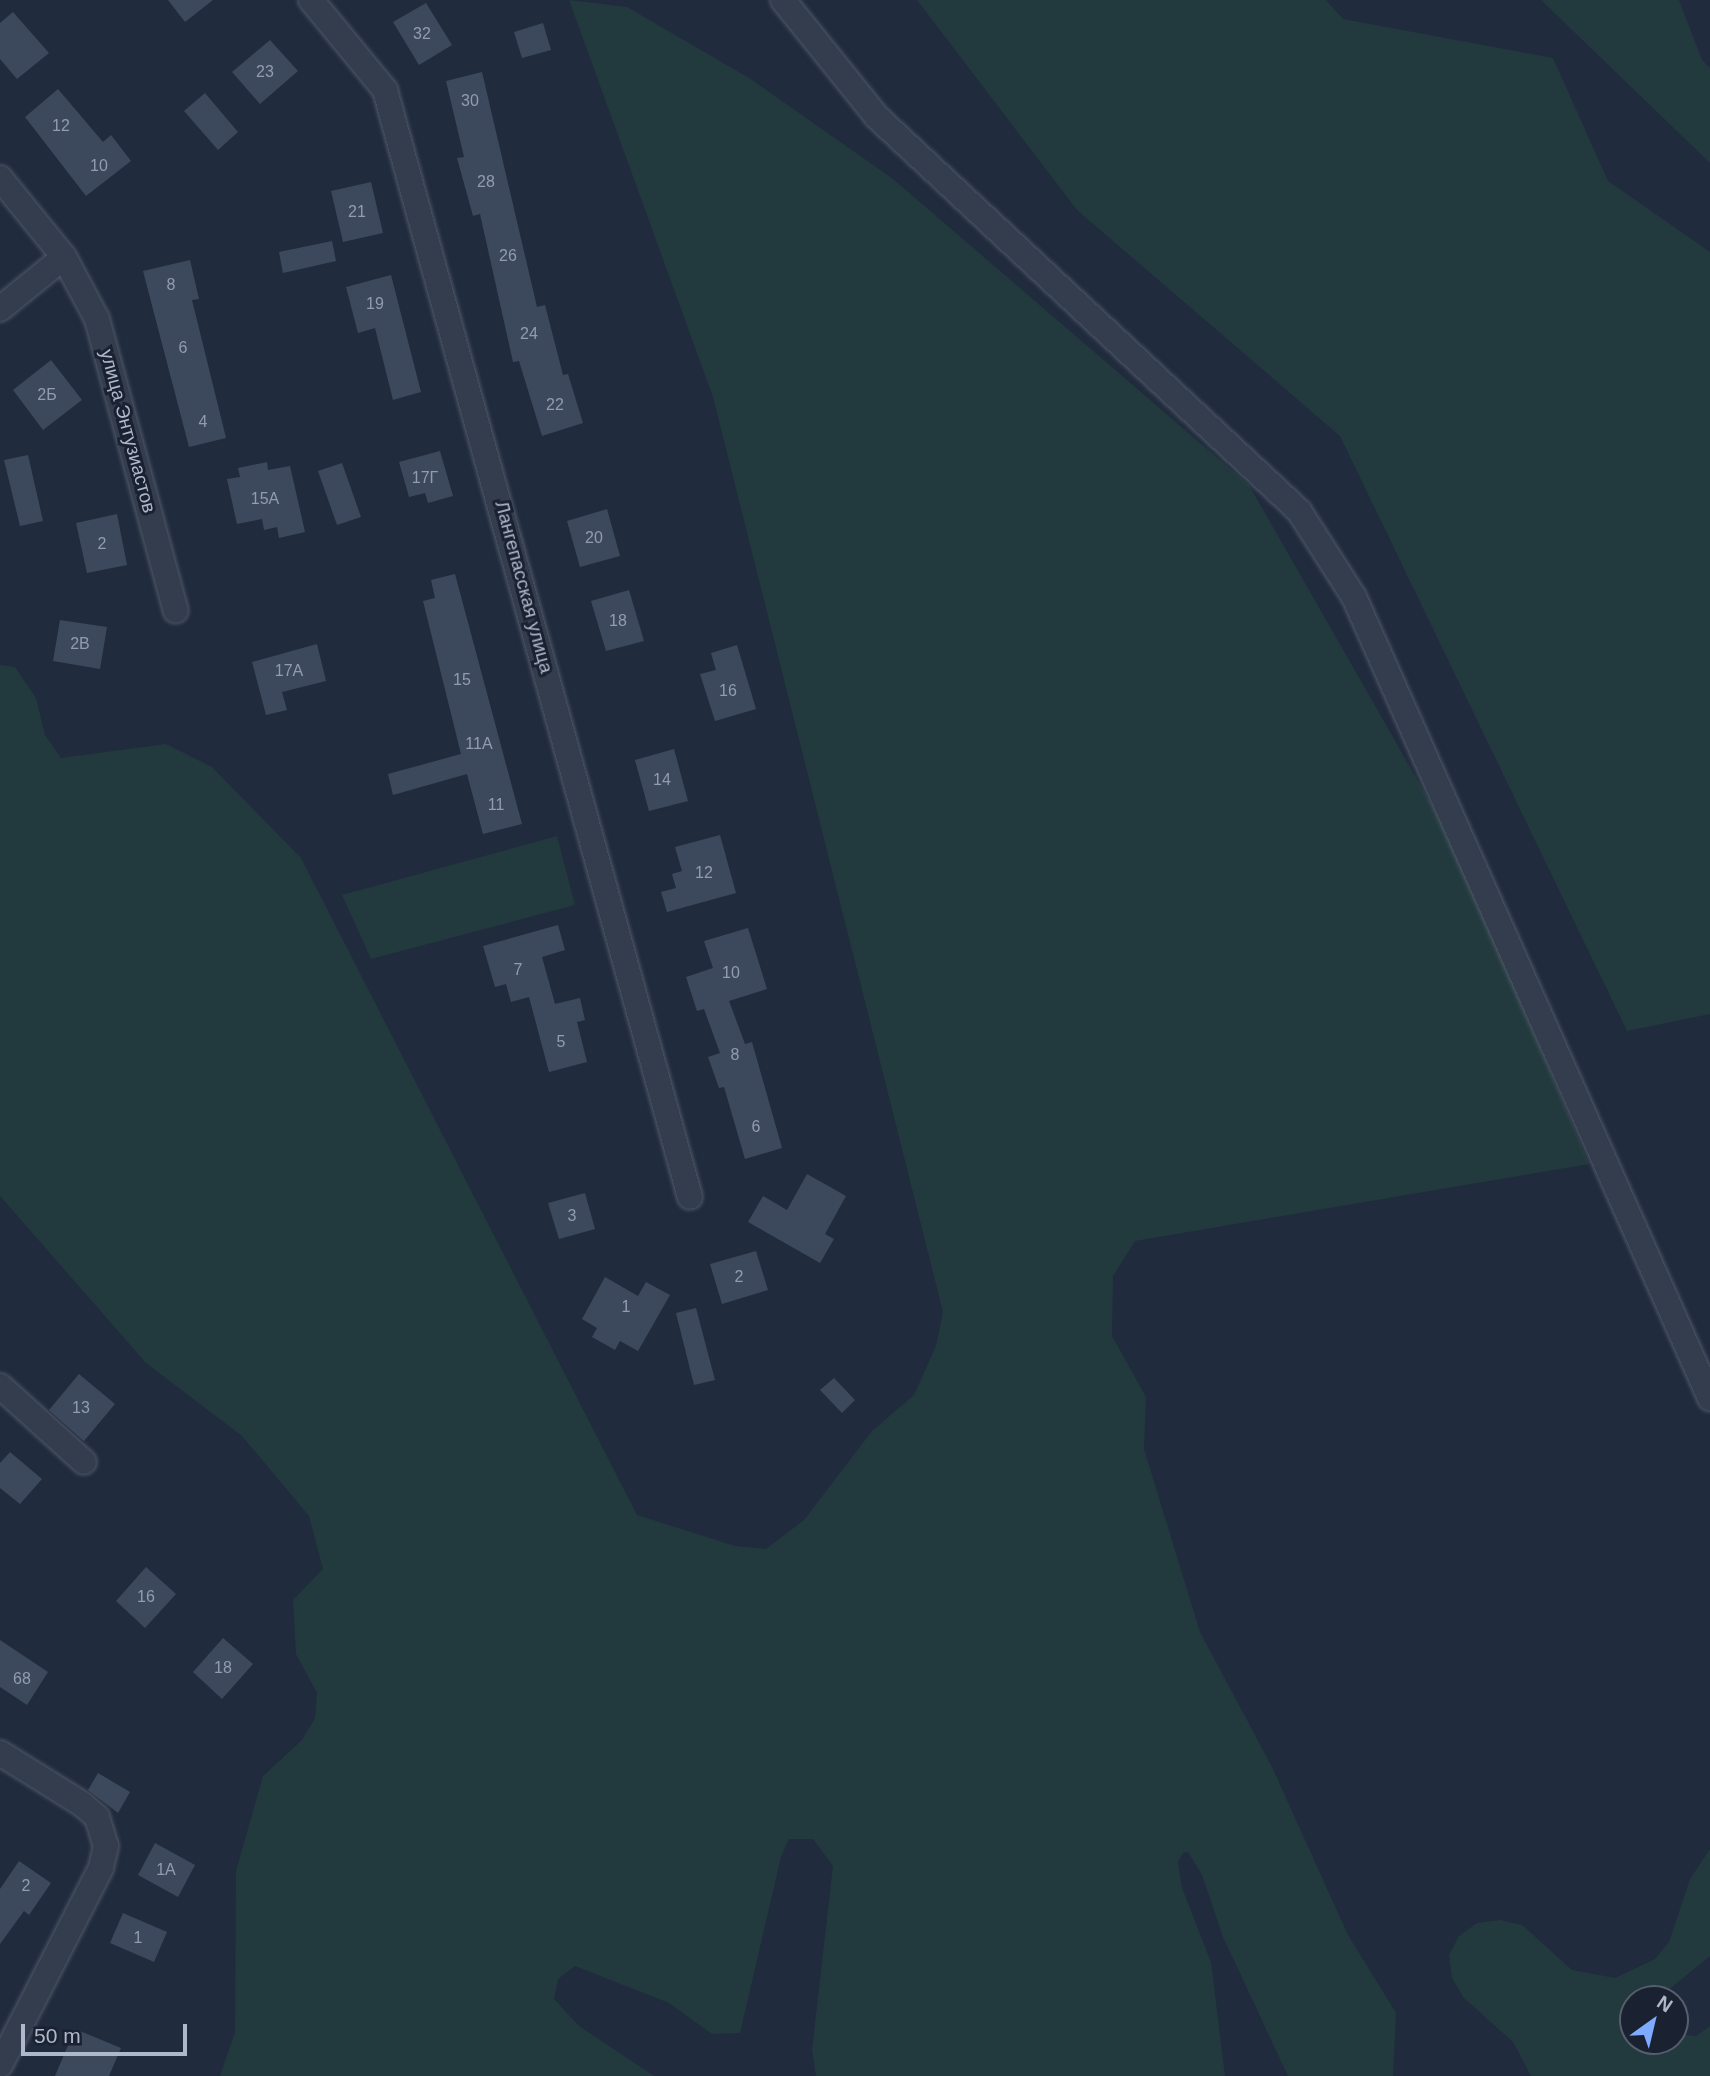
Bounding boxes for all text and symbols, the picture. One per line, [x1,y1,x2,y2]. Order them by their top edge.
house number: 32 [413,24,431,44]
house number: 23 [256,62,274,82]
house number: 30 [461,91,479,111]
house number: 12 [52,116,70,136]
house number: 10 [90,156,108,176]
house number: 28 [477,172,495,192]
house number: 21 [348,202,366,222]
house number: 26 [499,246,517,266]
house number: 8 [167,275,175,295]
house number: 19 [366,294,384,314]
house number: 24 [520,324,538,344]
house number: 6 [179,338,187,358]
street label: улица Энтузиастов [95,347,161,515]
house number: 2Б [37,385,57,405]
house number: 22 [546,395,564,415]
house number: 4 [199,412,207,432]
house number: 17Г [412,468,438,488]
house number: 15А [251,489,279,509]
street label: Лангепасская улица [490,498,558,676]
house number: 20 [585,528,603,548]
house number: 2 [98,534,106,554]
house number: 18 [609,611,627,631]
house number: 2В [70,634,90,654]
house number: 17А [275,661,303,681]
house number: 15 [453,670,471,690]
house number: 16 [719,681,737,701]
house number: 11А [465,734,493,754]
house number: 14 [653,770,671,790]
house number: 11 [488,795,504,815]
house number: 12 [695,863,713,883]
house number: 7 [514,960,522,980]
house number: 10 [722,963,740,983]
house number: 5 [557,1032,565,1052]
house number: 8 [731,1045,739,1065]
house number: 6 [752,1117,760,1137]
house number: 3 [568,1206,576,1226]
house number: 2 [735,1267,743,1287]
house number: 1 [622,1297,630,1317]
house number: 13 [72,1398,90,1418]
house number: 16 [137,1587,155,1607]
house number: 18 [214,1658,232,1678]
house number: 68 [13,1669,31,1689]
house number: 1А [156,1860,176,1880]
house number: 2 [22,1876,30,1896]
house number: 1 [134,1928,142,1948]
north arrow [1619,1985,1689,2055]
text: N [1653,1991,1676,2016]
scale bar [24,2010,191,2054]
text: 50 m [34,2024,81,2047]

